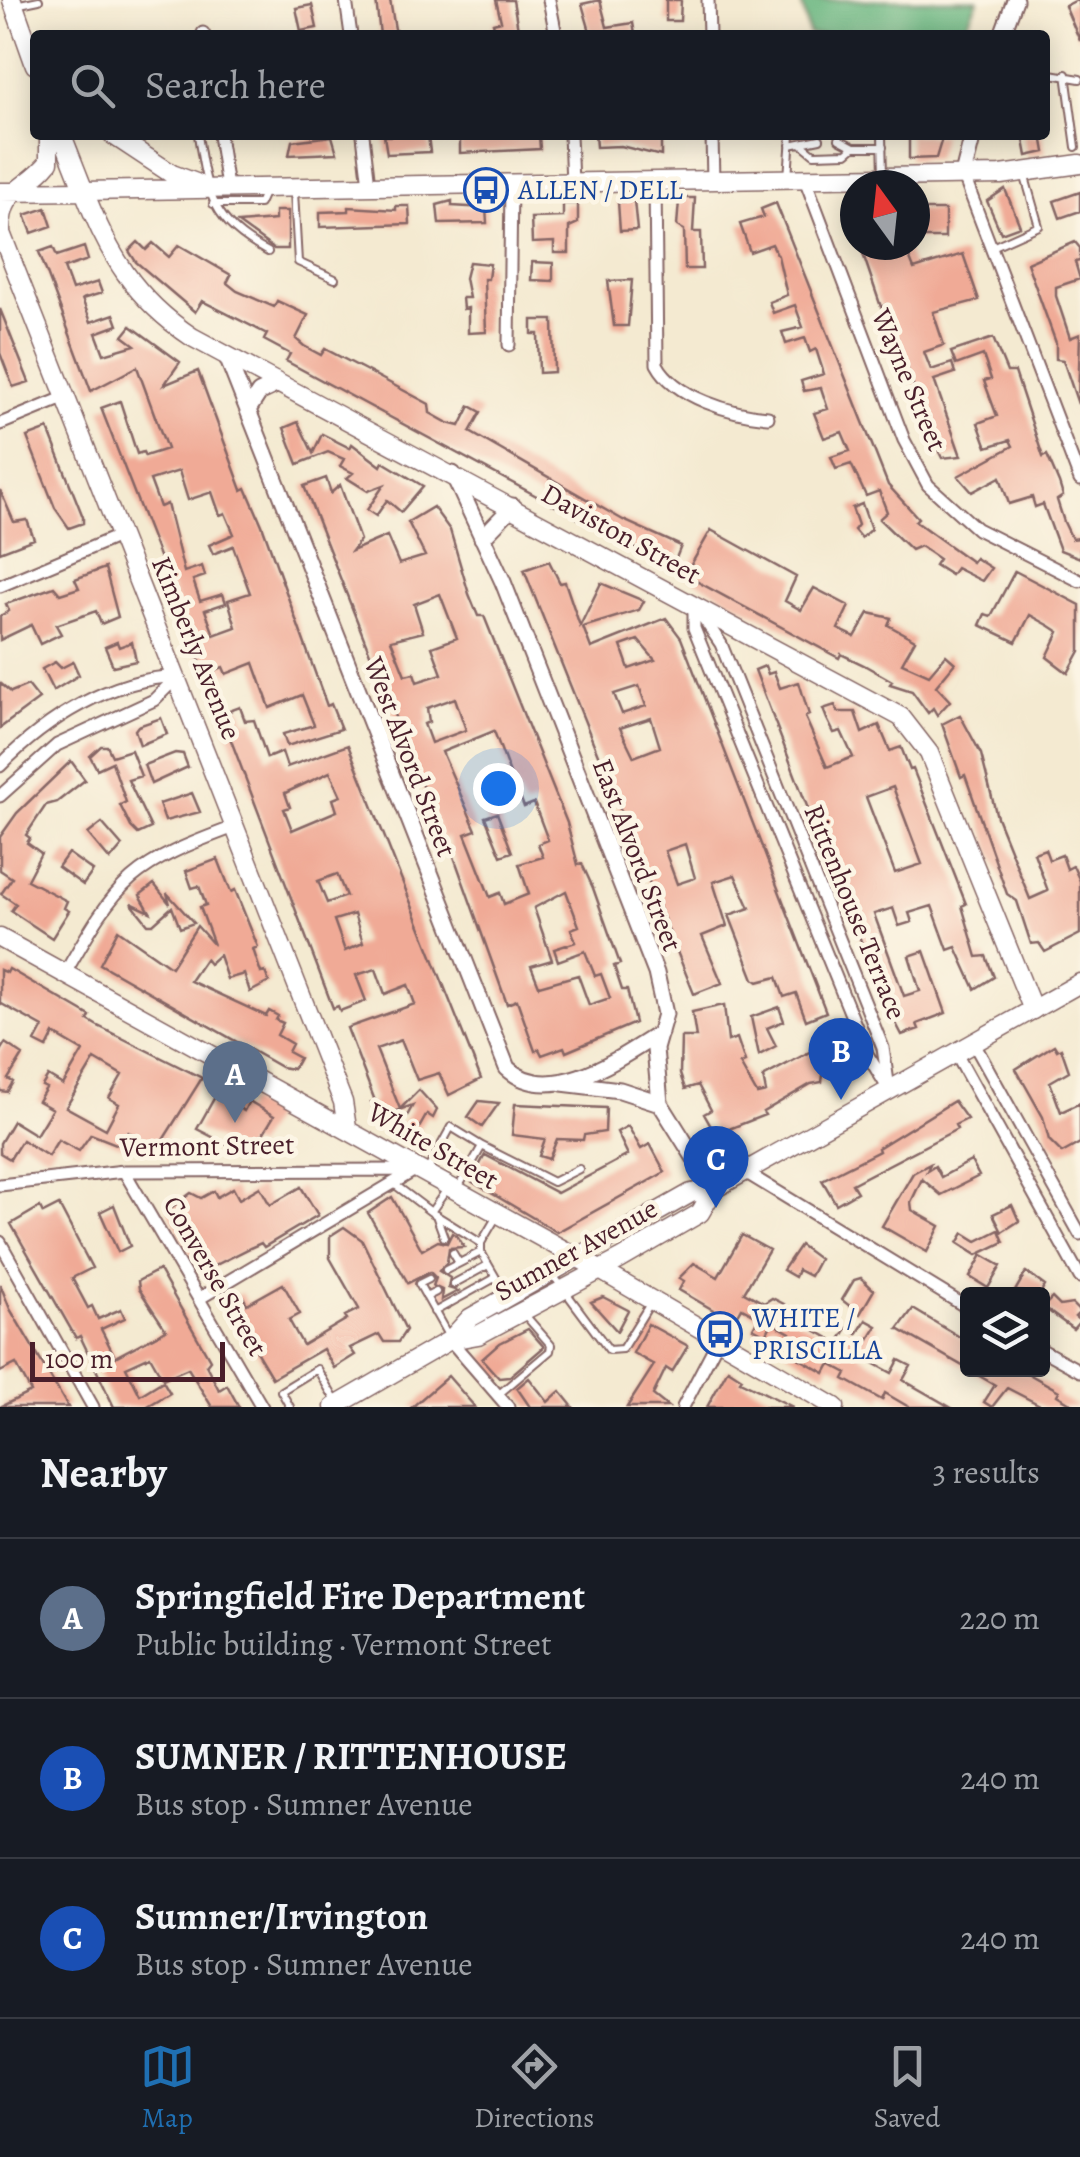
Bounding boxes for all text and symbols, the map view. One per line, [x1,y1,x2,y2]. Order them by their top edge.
search box [30,30,1050,140]
icon: search [65,58,120,113]
text: Search here [145,59,326,111]
bus stop icon: ALLEN / DELL [463,167,509,213]
north arrow [840,170,930,260]
place label: ALLEN / DELL [517,171,683,209]
street label: Wayne Street [862,302,956,457]
street label: Daviston Street [534,475,708,593]
street label: Kimberly Avenue [142,551,250,745]
street label: West Alvord Street [354,651,466,862]
street label: East Alvord Street [583,753,691,957]
your location [473,763,524,814]
street label: Rittenhouse Terrace [795,799,915,1025]
pin: B [808,1018,874,1100]
pin: A [202,1040,268,1123]
street label: White Street [360,1093,505,1199]
street label: Vermont Street [118,1125,295,1167]
pin: C [684,1126,748,1208]
street label: Converse Street [154,1189,276,1363]
street label: Sumner Avenue [488,1190,664,1310]
map controls [960,1287,1050,1377]
button: layers [960,1287,1050,1377]
place label: WHITE / PRISCILLA [751,1299,883,1369]
bus stop icon: WHITE / PRISCILLA [697,1311,743,1357]
scale bar [30,1337,225,1382]
text: 100 m [45,1340,113,1378]
text: Nearby [40,1444,167,1501]
text: 3 results [933,1450,1040,1494]
text: Springfield Fire Department [135,1570,585,1622]
text: A [62,1596,83,1640]
text: 220 m [960,1596,1040,1640]
text: Public building · Vermont Street [135,1622,552,1666]
text: SUMNER / RITTENHOUSE [135,1730,567,1782]
text: B [62,1756,83,1800]
text: 240 m [960,1756,1040,1800]
text: Bus stop · Sumner Avenue [135,1782,473,1826]
text: Sumner/Irvington [135,1890,428,1942]
text: C [63,1916,82,1960]
text: 240 m [960,1916,1040,1960]
text: Bus stop · Sumner Avenue [135,1942,473,1986]
tab: Map [140,2039,195,2137]
tab: Directions [474,2039,594,2137]
tab: Saved [874,2039,940,2137]

